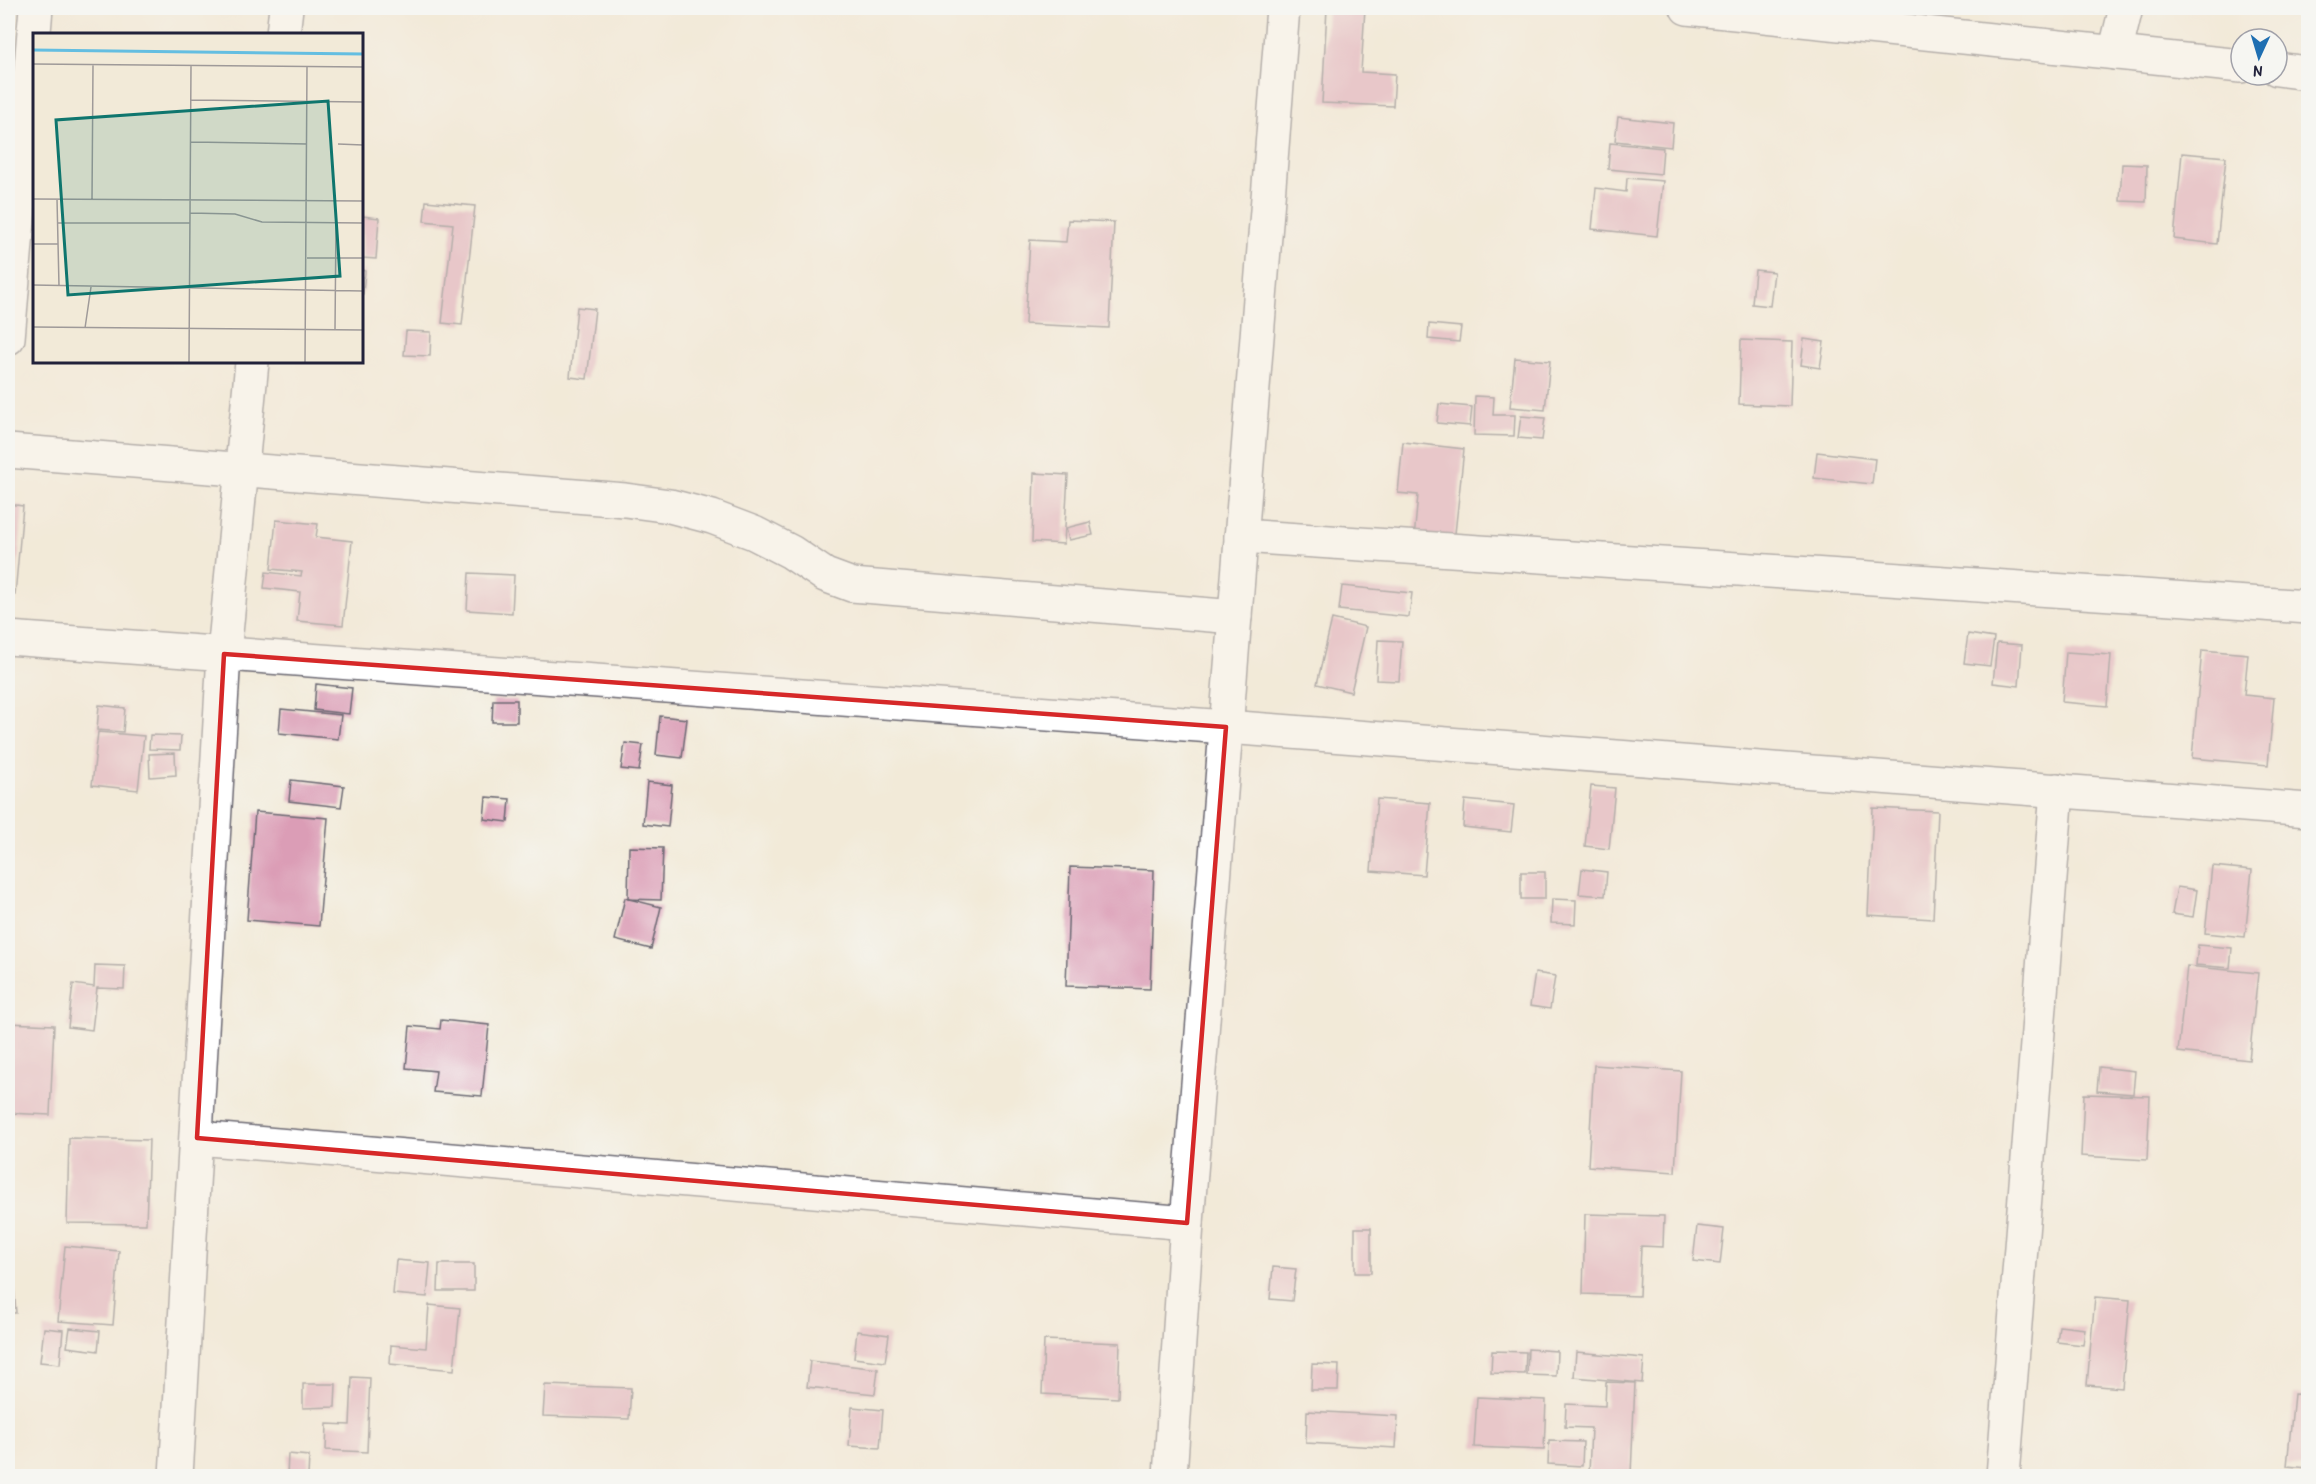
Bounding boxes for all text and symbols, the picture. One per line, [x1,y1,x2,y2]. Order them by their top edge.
north arrow [2229,27,2289,87]
inset map [33,33,363,363]
text: N [2252,61,2263,83]

